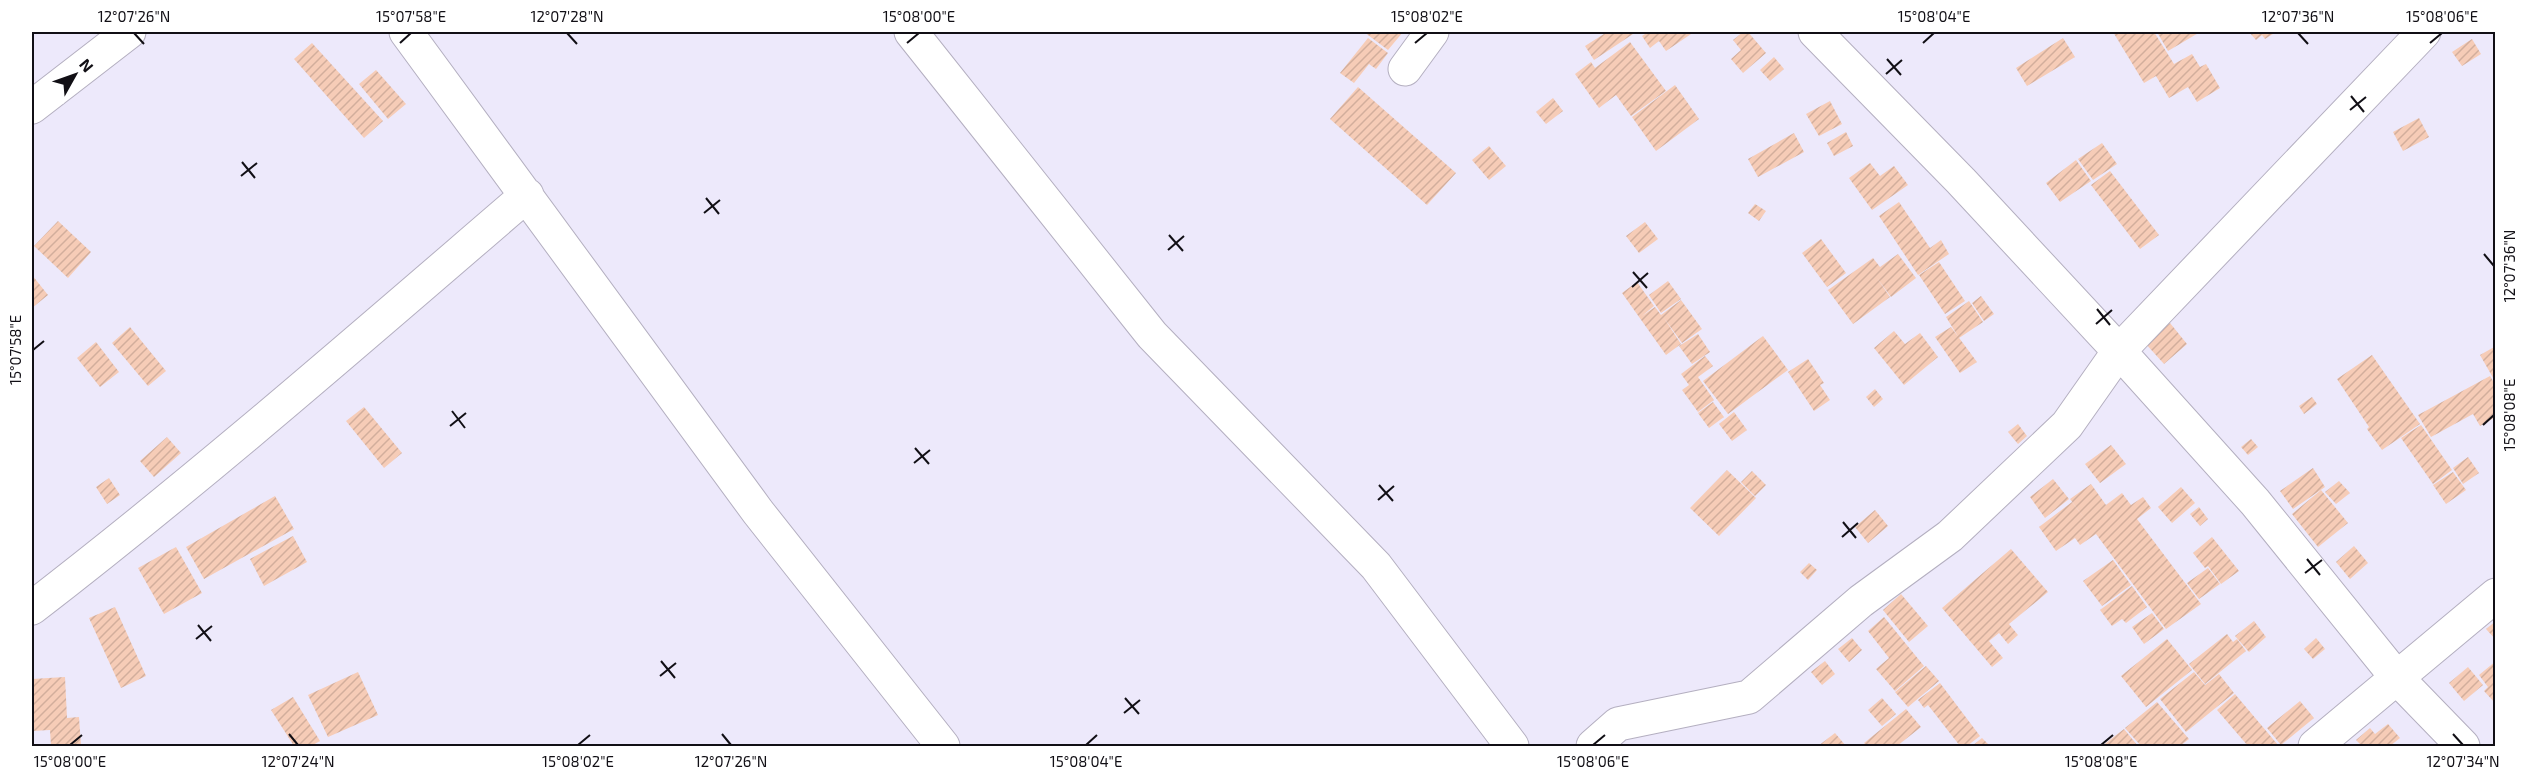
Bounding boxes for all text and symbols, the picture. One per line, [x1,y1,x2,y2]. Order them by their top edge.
text: 12°07'26"N [98,7,170,25]
text: 15°07'58"E [376,7,446,25]
text: 12°07'28"N [530,7,604,25]
text: 15°08'00"E [883,7,955,25]
text: 15°08'02"E [1391,7,1463,25]
text: 15°08'04"E [1898,7,1970,25]
text: 12°07'36"N [2262,7,2334,25]
text: 15°08'06"E [2406,7,2478,25]
north arrow [45,45,105,105]
text: N [76,55,98,76]
text: 12°07'36"N [2500,230,2518,302]
text: 15°07'58"E [6,315,24,385]
text: 15°08'08"E [2500,379,2518,451]
text: 15°08'00"E [34,752,106,770]
text: 12°07'24"N [261,752,335,770]
text: 15°08'02"E [542,752,614,770]
text: 12°07'26"N [695,752,767,770]
text: 15°08'04"E [1050,752,1122,770]
text: 15°08'06"E [1557,752,1629,770]
text: 15°08'08"E [2065,752,2137,770]
text: 12°07'34"N [2426,752,2500,770]

